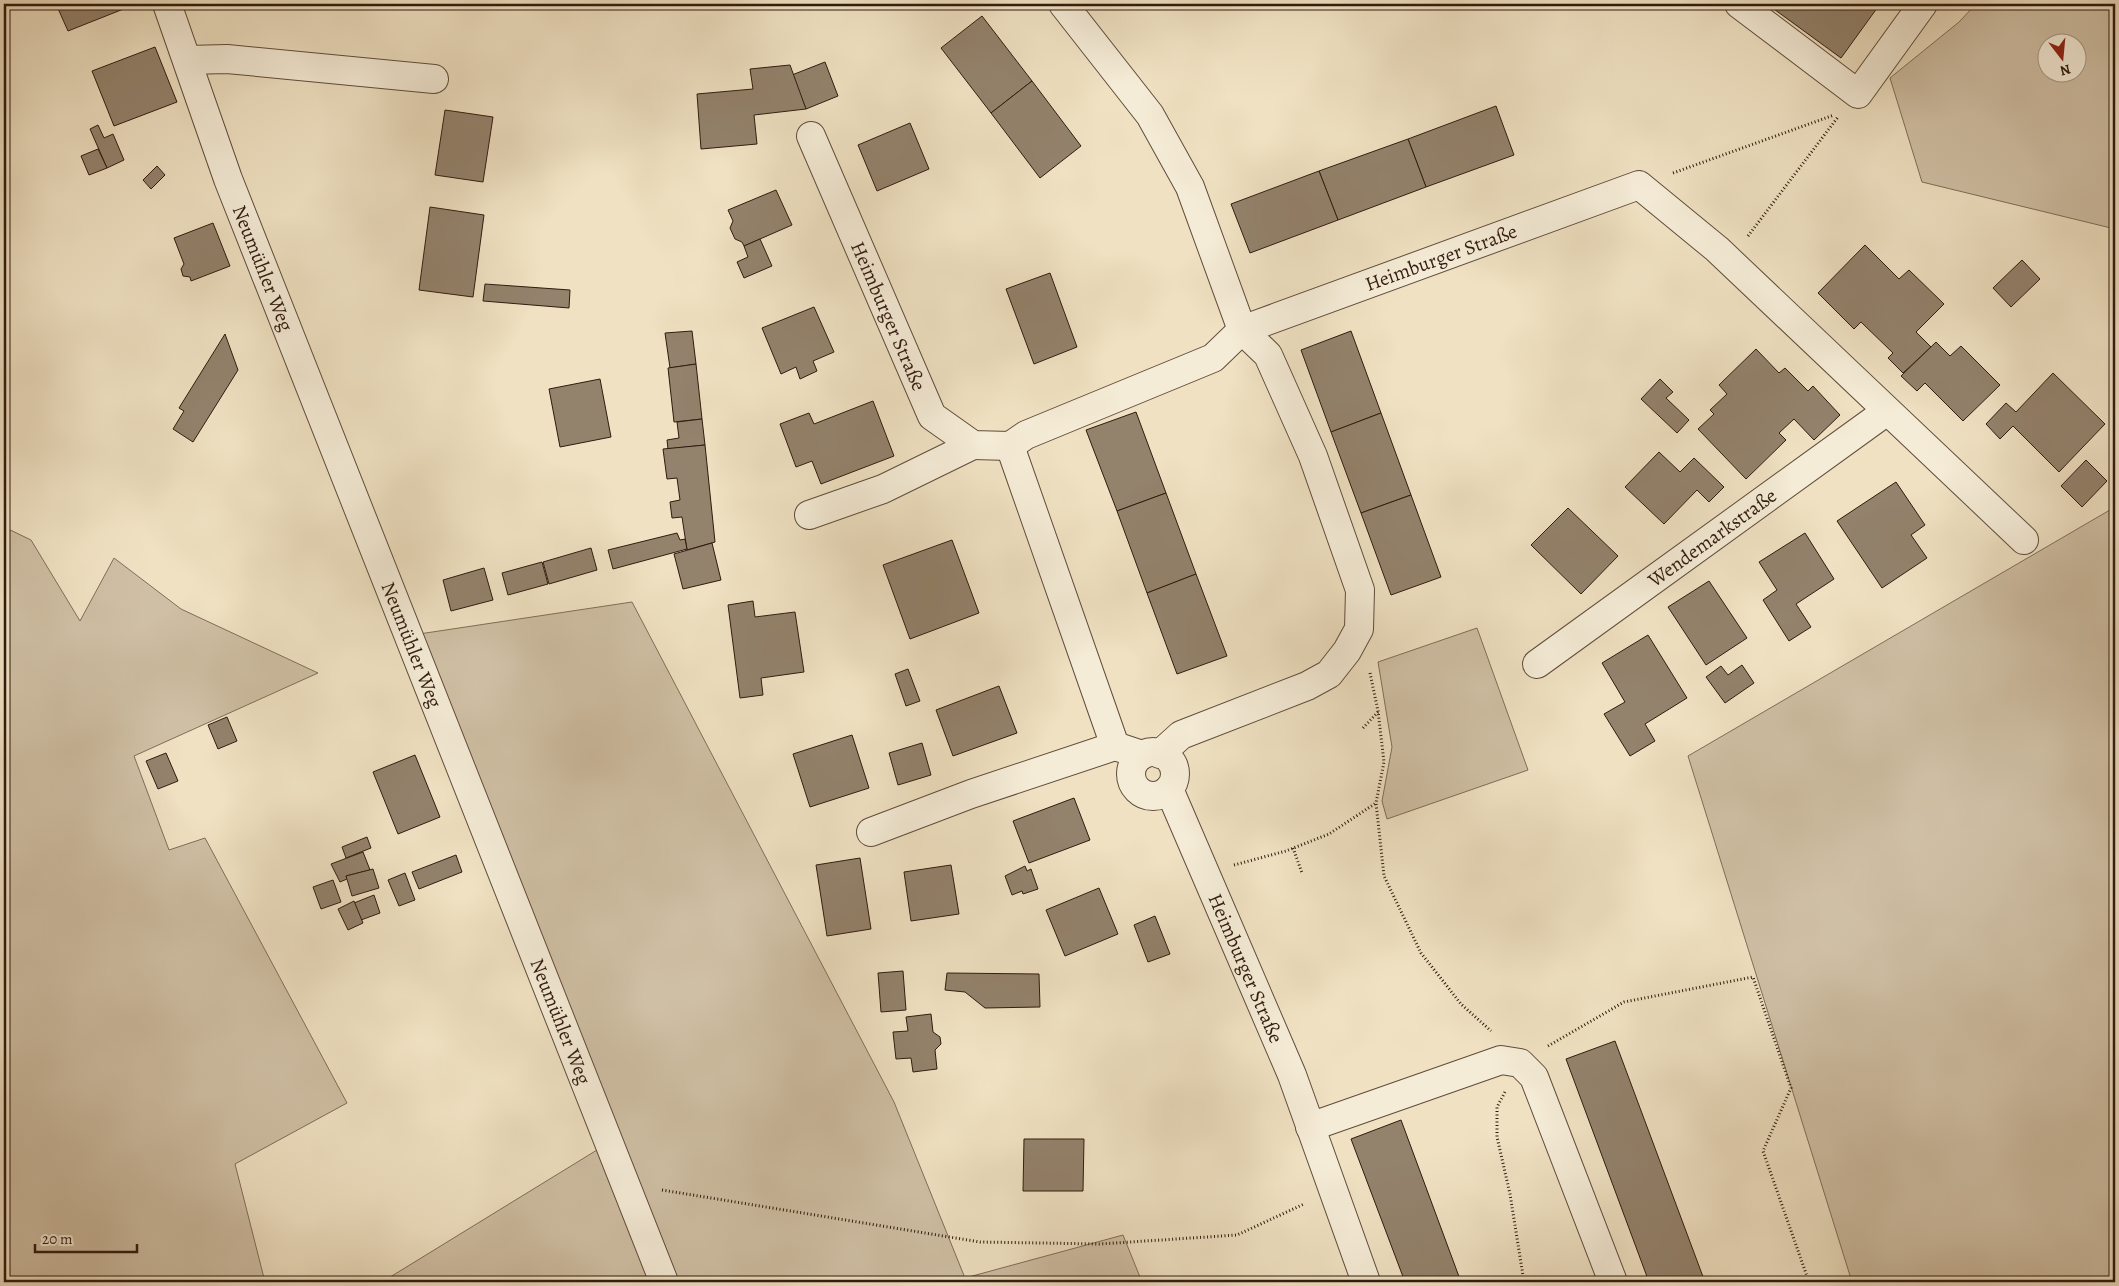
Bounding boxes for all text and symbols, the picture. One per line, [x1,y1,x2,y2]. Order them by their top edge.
north arrow [2036,32,2086,82]
text: N [2058,59,2073,81]
street label: Neumühler Weg [226,201,300,335]
street label: Heimburger Straße [1361,217,1521,297]
street label: Heimburger Straße [845,237,933,395]
street label: Wendemarkstraße [1641,482,1782,594]
street label: Neumühler Weg [375,578,449,712]
street label: Heimburger Straße [1202,889,1290,1047]
street label: Neumühler Weg [524,954,598,1088]
scale bar [35,1221,138,1253]
text: 20 m [42,1229,73,1249]

